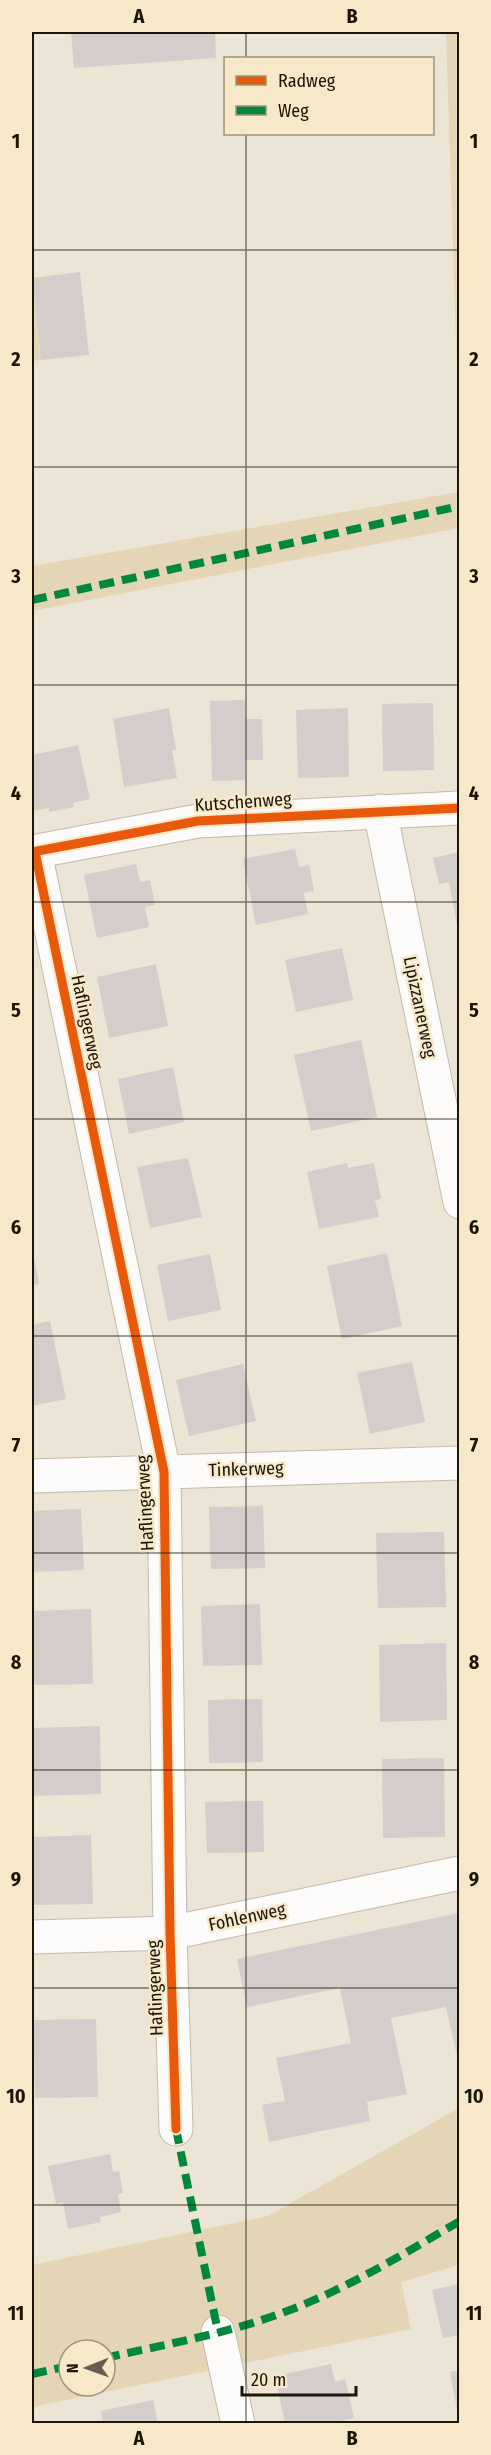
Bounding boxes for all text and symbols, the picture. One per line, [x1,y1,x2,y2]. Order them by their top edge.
text: A [133,4,146,28]
text: B [346,4,358,28]
legend [224,57,434,135]
text: Radweg [278,70,336,92]
text: Weg [278,100,309,122]
text: 1 [12,129,20,153]
text: 1 [470,129,478,153]
text: 2 [10,347,21,371]
text: 2 [468,347,479,371]
text: 3 [10,564,21,588]
text: 3 [468,564,479,588]
text: 4 [11,781,21,805]
text: 4 [469,781,479,805]
street label: Kutschenweg [194,788,293,816]
street label: Lipizzanerweg [399,954,442,1060]
street label: Haflingerweg [66,973,108,1072]
text: 5 [11,998,21,1022]
text: 5 [469,998,479,1022]
text: 6 [11,1215,21,1239]
text: 6 [469,1215,479,1239]
text: 7 [12,1433,21,1457]
text: 7 [470,1433,479,1457]
street label: Haflingerweg [131,1454,158,1552]
street label: Tinkerweg [208,1457,284,1481]
text: 8 [11,1650,22,1674]
text: 8 [469,1650,480,1674]
text: 9 [11,1867,21,1891]
text: 9 [469,1867,479,1891]
street label: Fohlenweg [206,1898,288,1936]
street label: Haflingerweg [142,1939,168,2036]
text: 10 [6,2084,26,2108]
text: 10 [464,2084,484,2108]
text: 11 [8,2301,24,2325]
text: 11 [466,2301,482,2325]
north arrow [57,2338,117,2398]
scale bar [242,2359,356,2397]
text: N [63,2363,82,2373]
text: 20 m [251,2369,286,2391]
text: A [133,2426,146,2450]
text: B [346,2426,358,2450]

